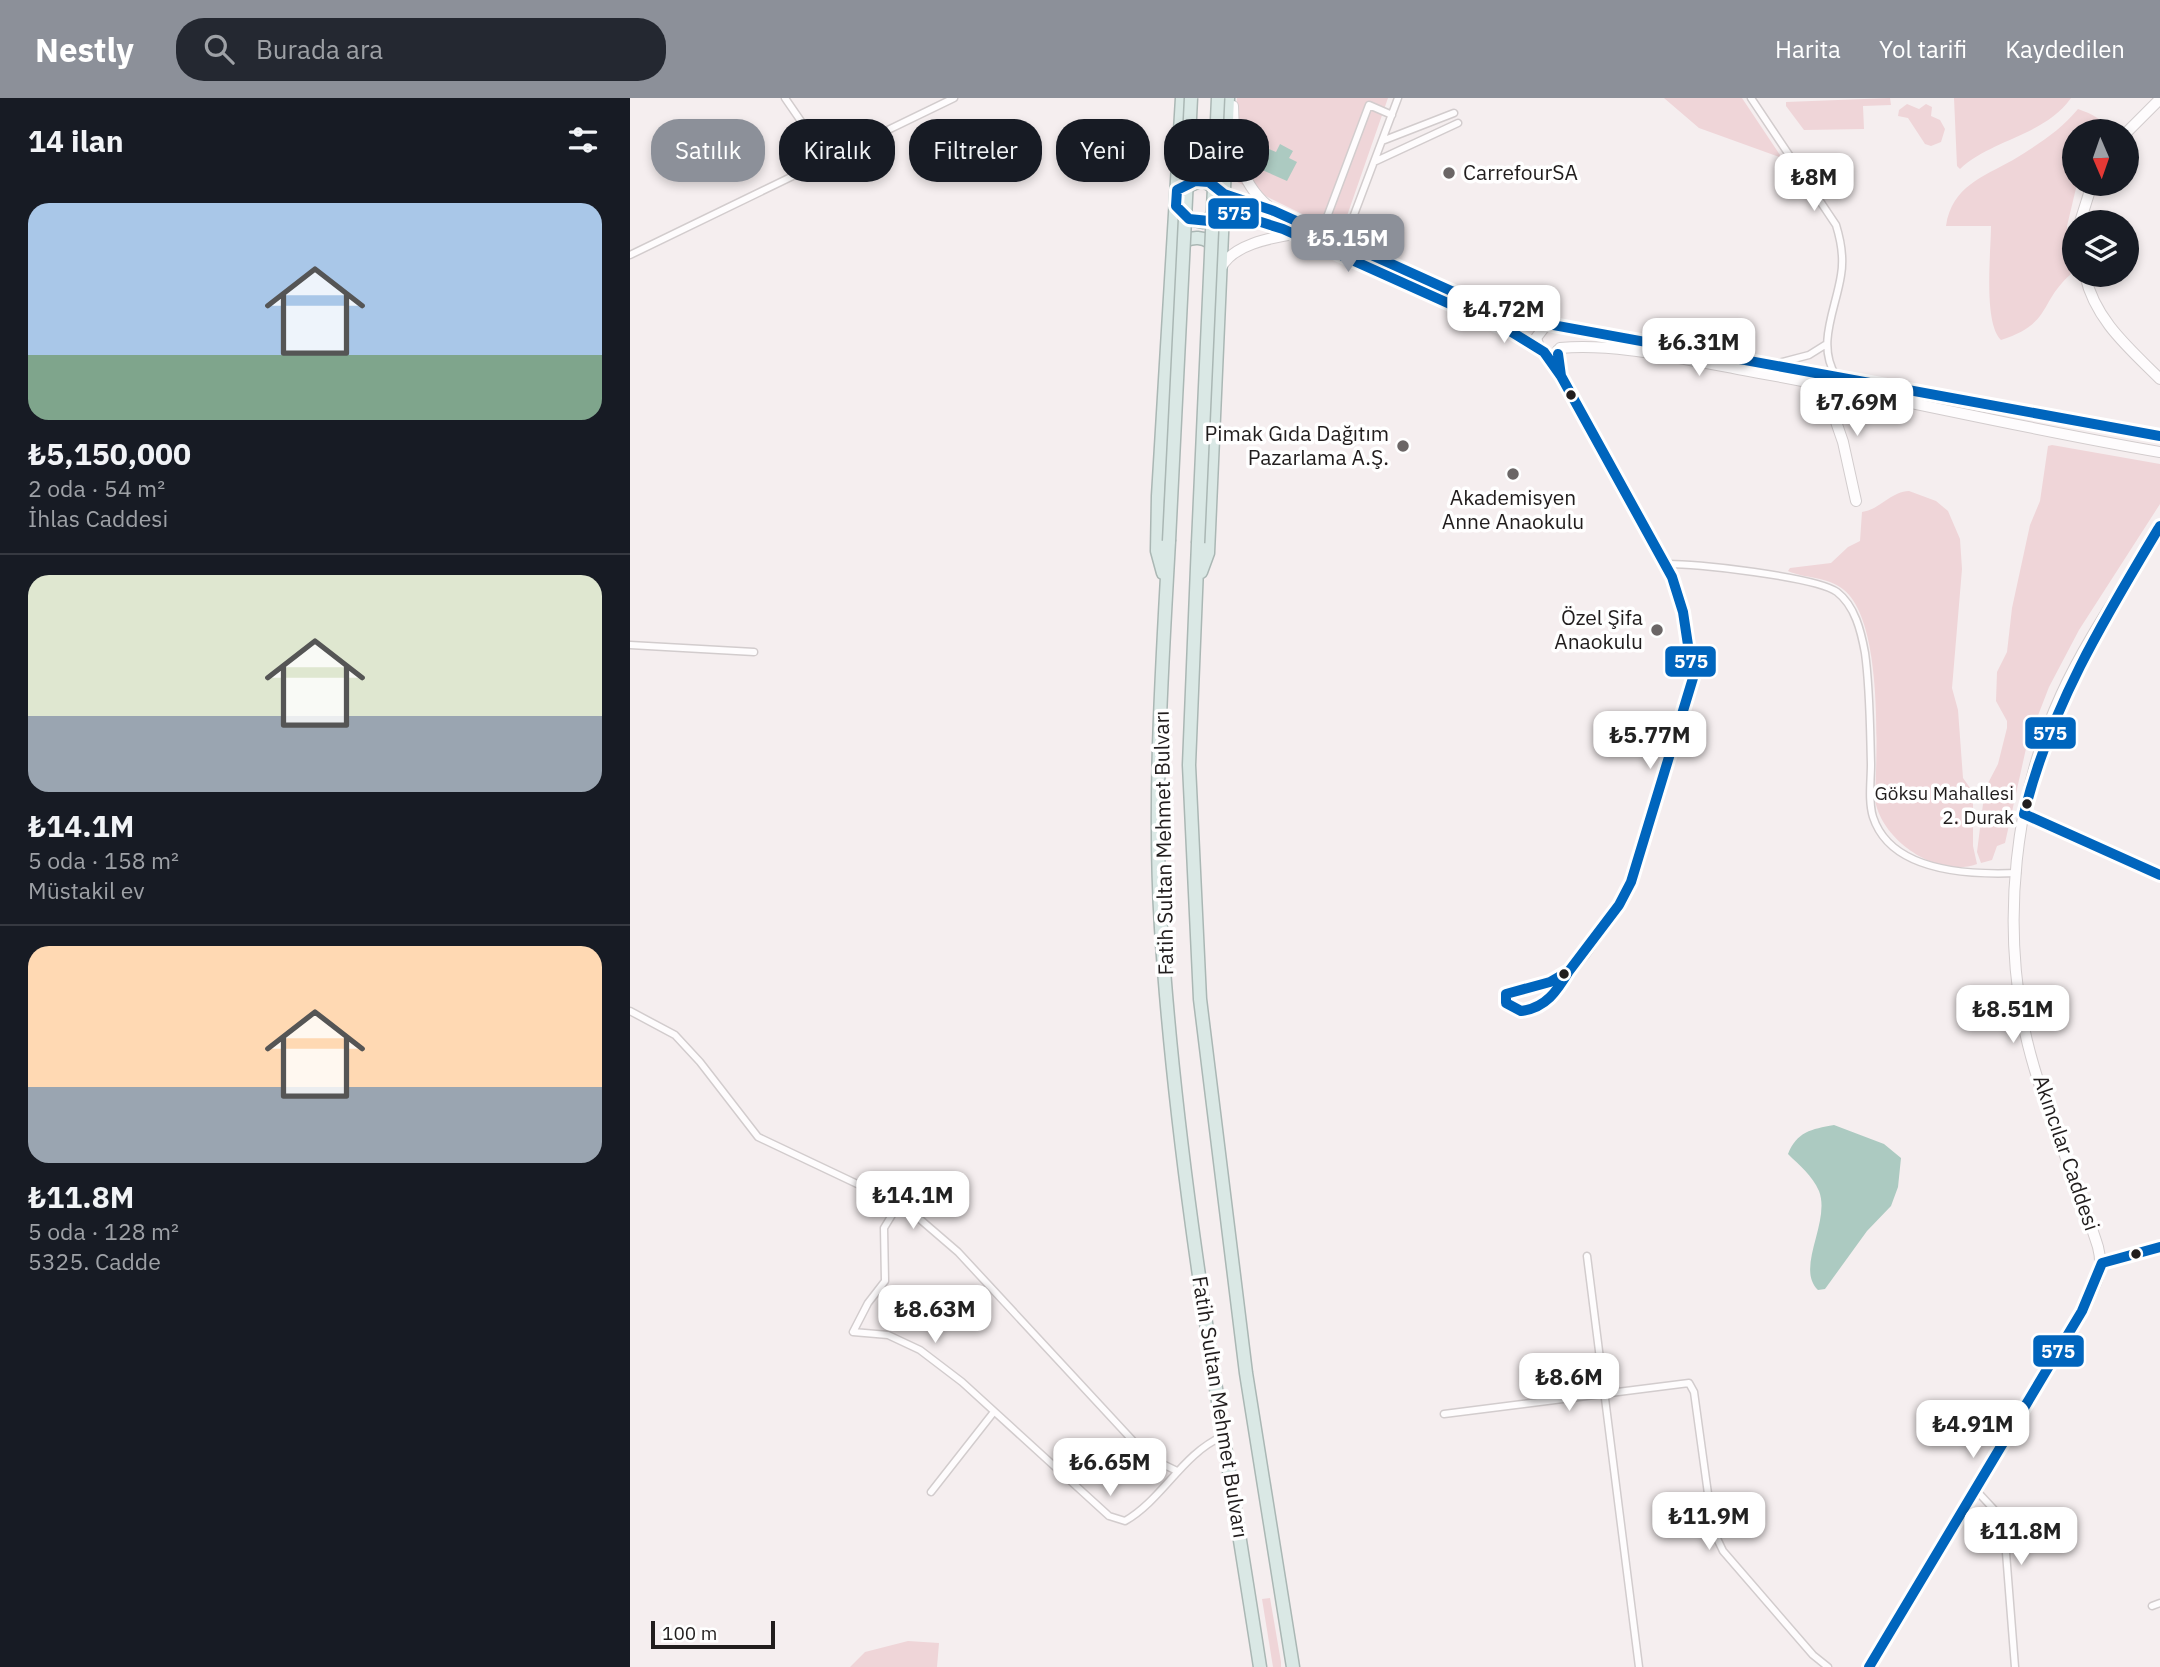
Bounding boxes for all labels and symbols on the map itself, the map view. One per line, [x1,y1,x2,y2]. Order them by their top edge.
north arrow [2062,119,2138,196]
pin: ₺8M [1780,153,1848,213]
place label: CarrefourSA [1463,158,1578,186]
marker: CarrefourSA [1441,165,1457,181]
line badge: 575 [1207,197,1260,230]
text: 575 [1217,201,1251,225]
pin: ₺5.15M [1291,214,1405,274]
pin: ₺4.72M [1447,286,1561,345]
pin: ₺6.31M [1642,318,1756,378]
pin: ₺7.69M [1800,378,1914,438]
unlabelled marker [1564,388,1578,402]
place label: Pimak Gıda Dağıtım Pazarlama A.Ş. [1205,419,1389,471]
marker: Pimak Gıda Dağıtım Pazarlama A.Ş. [1395,438,1411,454]
marker: Akademisyen Anne Anaokulu [1505,466,1521,482]
place label: Akademisyen Anne Anaokulu [1442,483,1584,535]
place label: Özel Şifa Anaokulu [1554,603,1643,655]
marker: Özel Şifa Anaokulu [1649,622,1665,638]
line badge: 575 [1664,645,1717,678]
text: 575 [1674,649,1708,673]
street label: Fatih Sultan Mehmet Bulvarı [1147,710,1179,976]
pin: ₺5.77M [1593,712,1707,771]
line badge: 575 [2024,716,2077,750]
text: 575 [2033,721,2067,745]
place label: Göksu Mahallesi 2. Durak [1875,781,2014,829]
marker: Göksu Mahallesi 2. Durak [2020,797,2034,811]
unlabelled marker [1557,967,1571,981]
pin: ₺8.51M [1956,986,2070,1045]
street label: Akıncılar Caddesi [2027,1071,2107,1234]
pin: ₺14.1M [856,1172,970,1231]
unlabelled marker [2129,1247,2143,1261]
street label: Fatih Sultan Mehmet Bulvarı [1186,1274,1256,1540]
pin: ₺8.63M [878,1286,992,1345]
line badge: 575 [2032,1334,2085,1368]
text: 575 [2041,1339,2075,1363]
pin: ₺8.6M [1520,1354,1618,1413]
pin: ₺4.91M [1916,1400,2030,1460]
pin: ₺6.65M [1053,1438,1167,1498]
pin: ₺11.9M [1652,1492,1766,1552]
pin: ₺11.8M [1964,1508,2078,1567]
scale bar [651,1618,775,1650]

